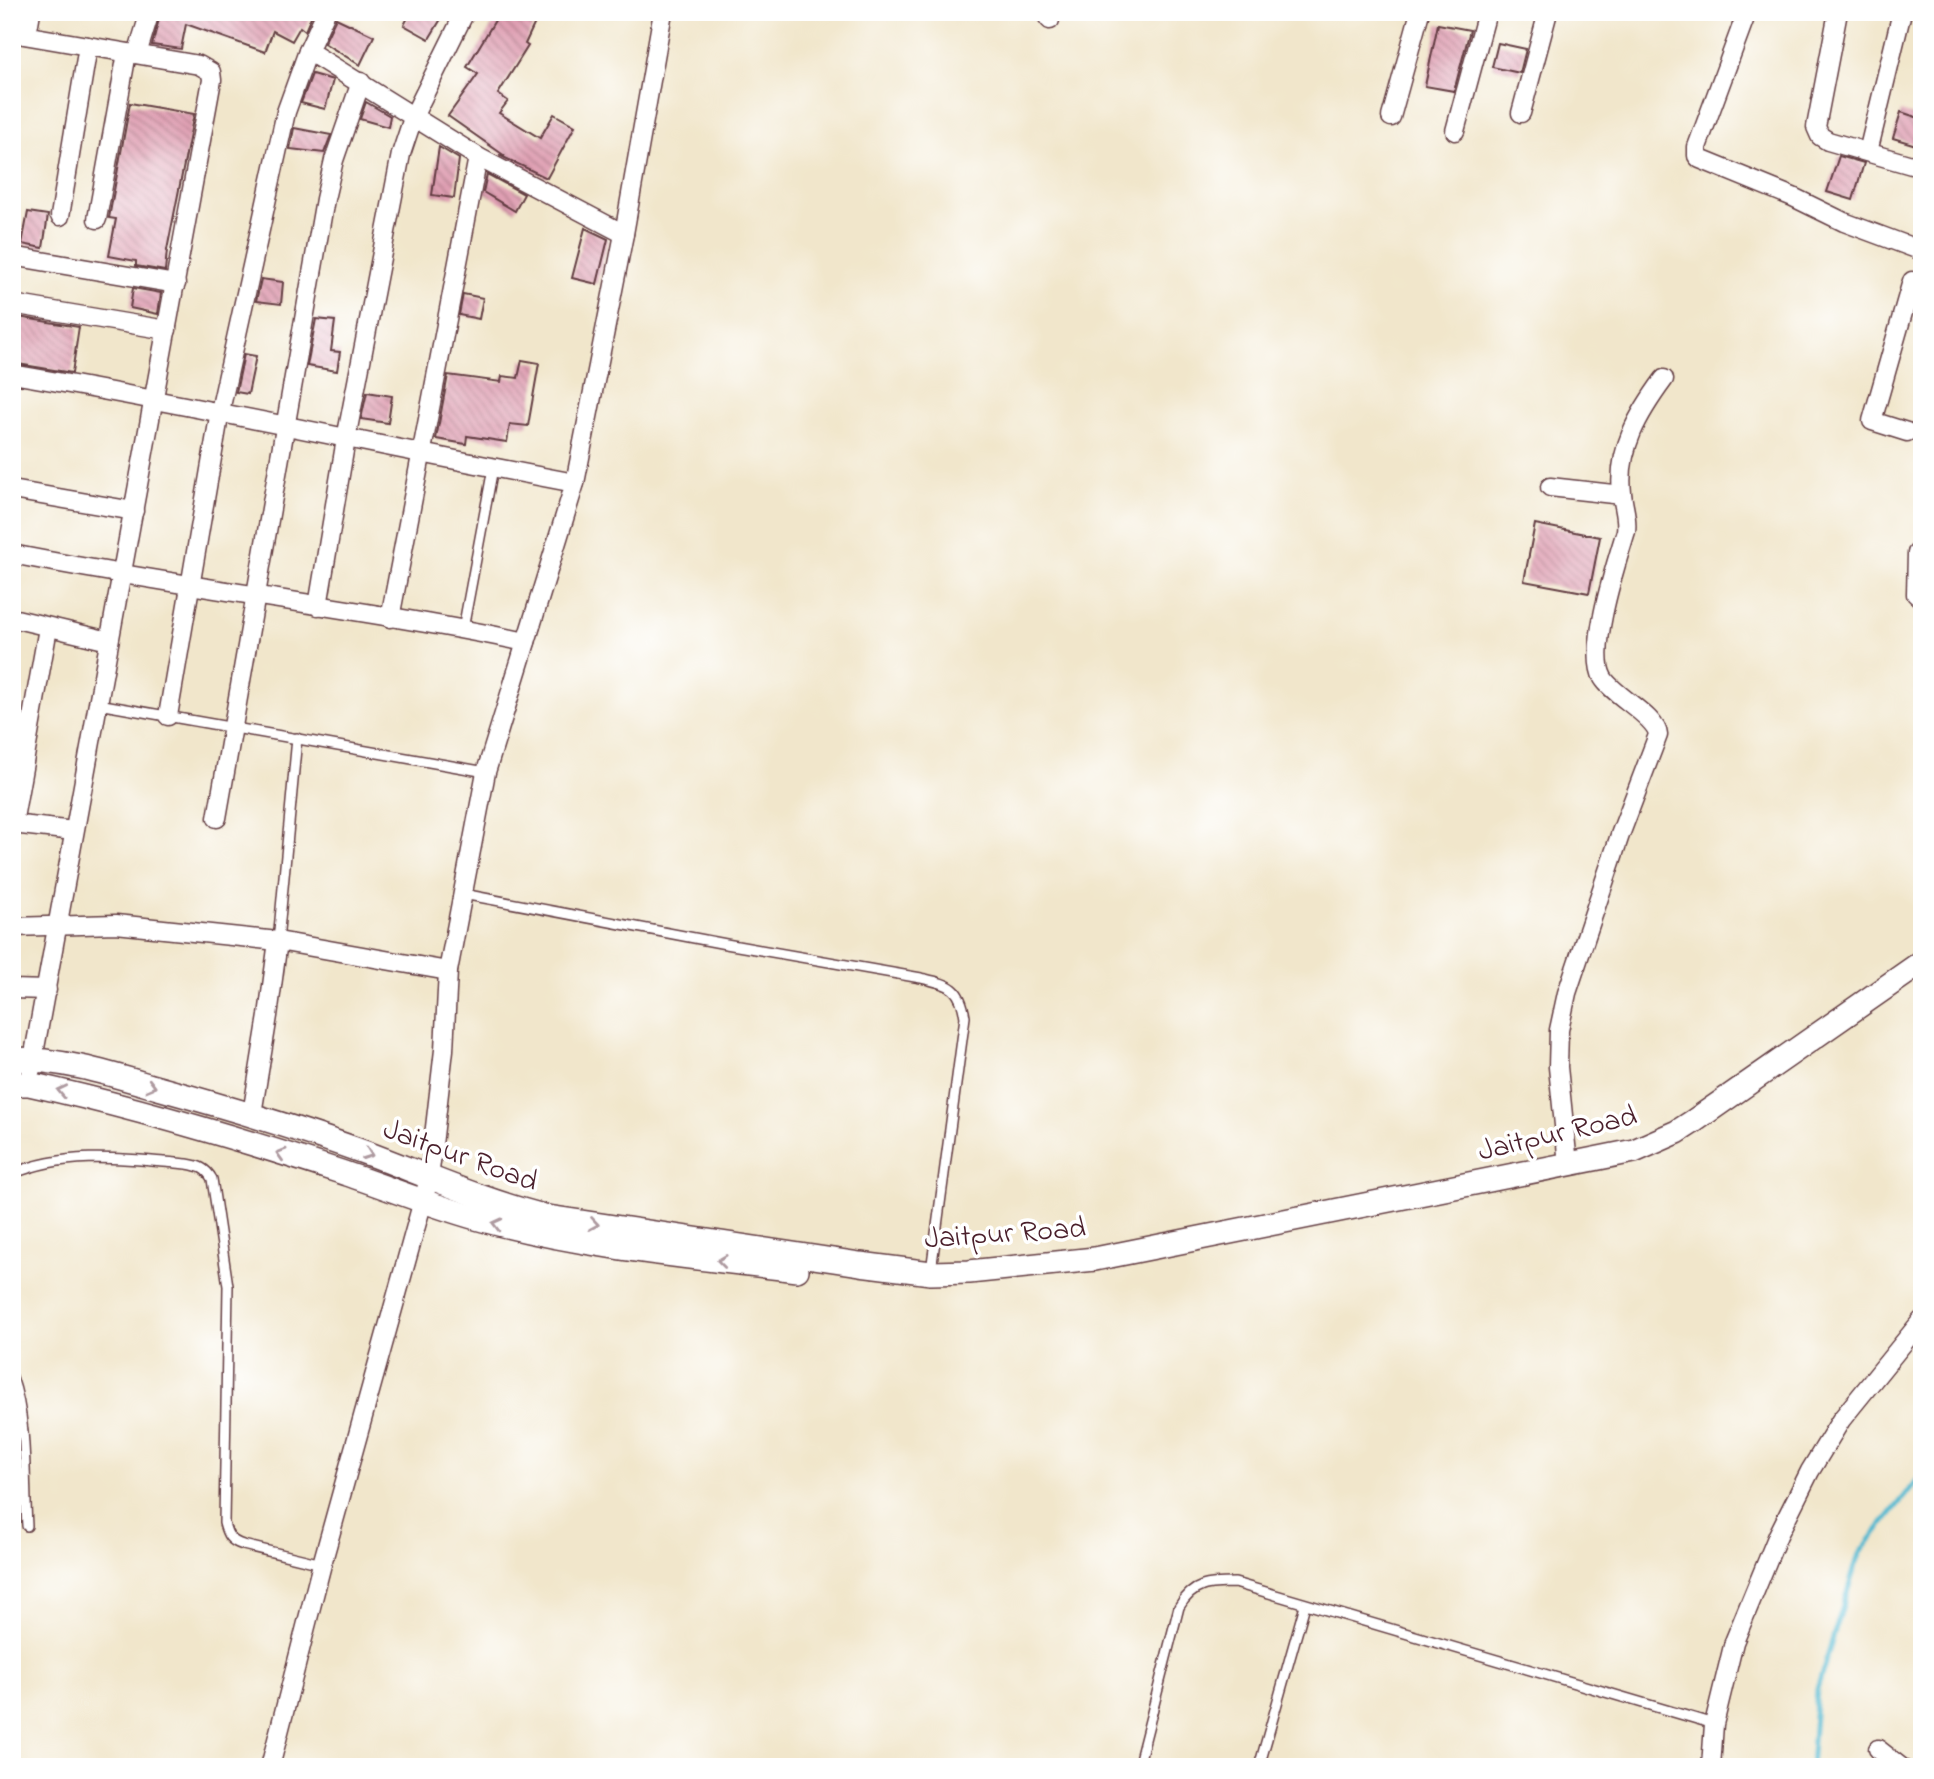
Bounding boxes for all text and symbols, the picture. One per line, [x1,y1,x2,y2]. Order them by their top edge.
one-way arrow [145,1077,157,1092]
one-way arrow [56,1085,68,1100]
street label: Jaitpur Road [1474,1095,1642,1175]
street label: Jaitpur Road [376,1108,544,1205]
one-way arrow [361,1146,373,1160]
one-way arrow [275,1147,287,1162]
street label: Jaitpur Road [923,1207,1088,1263]
one-way arrow [588,1216,600,1231]
one-way arrow [491,1218,503,1232]
one-way arrow [716,1253,727,1268]

